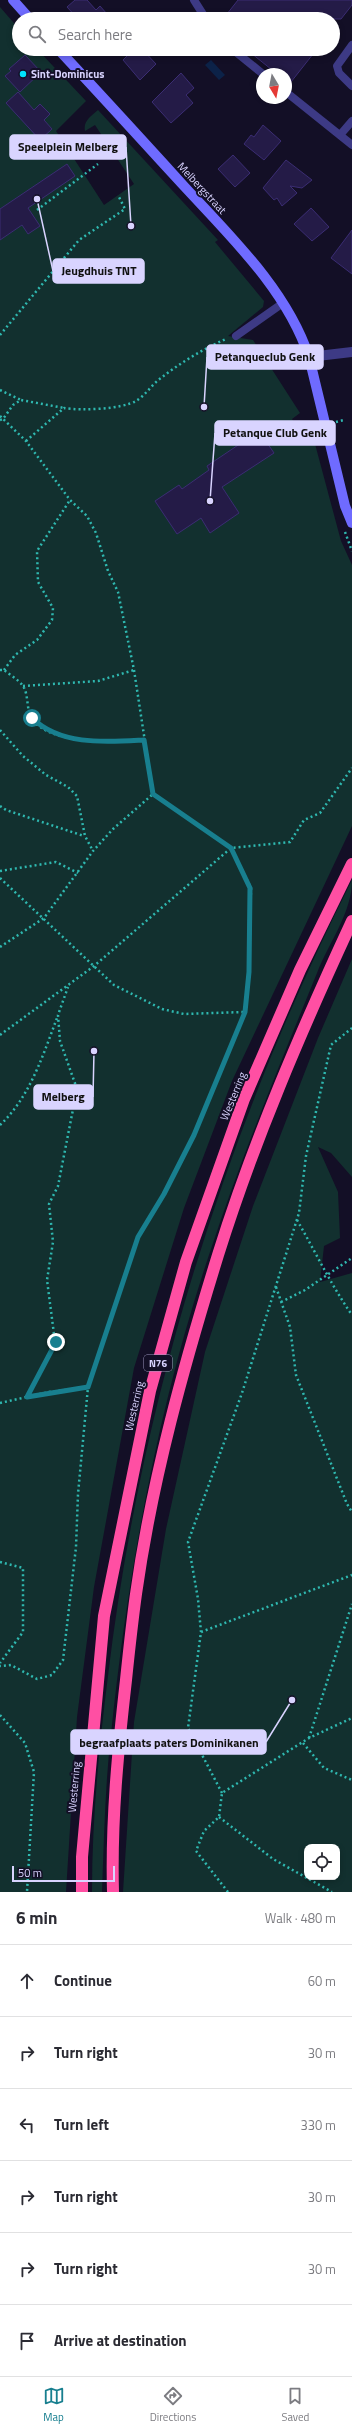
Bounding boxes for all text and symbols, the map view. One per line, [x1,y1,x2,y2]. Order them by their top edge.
search box [12,12,340,56]
icon: search [26,23,48,45]
text: Search here [58,23,132,46]
place label: Sint-Dominicus [31,66,104,82]
north arrow [256,68,292,104]
marker: Sint-Dominicus [18,69,28,79]
callout: Speelplein Melberg [10,135,126,159]
text: Speelplein Melberg [18,137,119,156]
street label: Melbergstraat [174,159,230,218]
callout: Jeugdhuis TNT [53,259,144,283]
text: Jeugdhuis TNT [62,261,137,280]
callout: Petanqueclub Genk [207,345,323,369]
text: Petanqueclub Genk [215,347,316,366]
callout: Petanque Club Genk [215,421,335,445]
text: Petanque Club Genk [223,423,328,442]
route start [23,709,41,727]
street label: Westerring [216,1069,250,1123]
callout: Melberg [34,1085,93,1109]
text: Melberg [41,1087,85,1106]
route end [47,1333,65,1351]
road number: N76 [144,1355,172,1371]
street label: Westerring [120,1379,148,1433]
callout: begraafplaats paters Dominikanen [71,1730,266,1754]
text: begraafplaats paters Dominikanen [79,1733,259,1752]
street label: Westerring [64,1760,84,1813]
map controls [304,1844,340,1880]
button: locate [304,1844,340,1880]
scale bar [12,1864,115,1883]
text: 50 m [18,1865,42,1881]
text: 6 min [16,1905,57,1931]
text: Walk · 480 m [265,1908,336,1928]
text: Continue [54,1969,112,1992]
icon: ahead [16,1970,38,1992]
text: 60 m [308,1971,336,1991]
text: Turn right [54,2041,118,2064]
icon: right [16,2042,38,2064]
text: 30 m [308,2043,336,2063]
text: Turn left [54,2113,109,2136]
icon: left [16,2114,38,2136]
text: 330 m [300,2115,336,2135]
text: Turn right [54,2185,118,2208]
icon: right [16,2186,38,2208]
text: 30 m [308,2187,336,2207]
text: Turn right [54,2257,118,2280]
icon: right [16,2258,38,2280]
text: 30 m [308,2259,336,2279]
text: Arrive at destination [54,2329,187,2352]
icon: arrive [16,2330,38,2352]
tab: Map [43,2385,65,2425]
tab: Directions [150,2385,196,2425]
tab: Saved [281,2385,309,2425]

